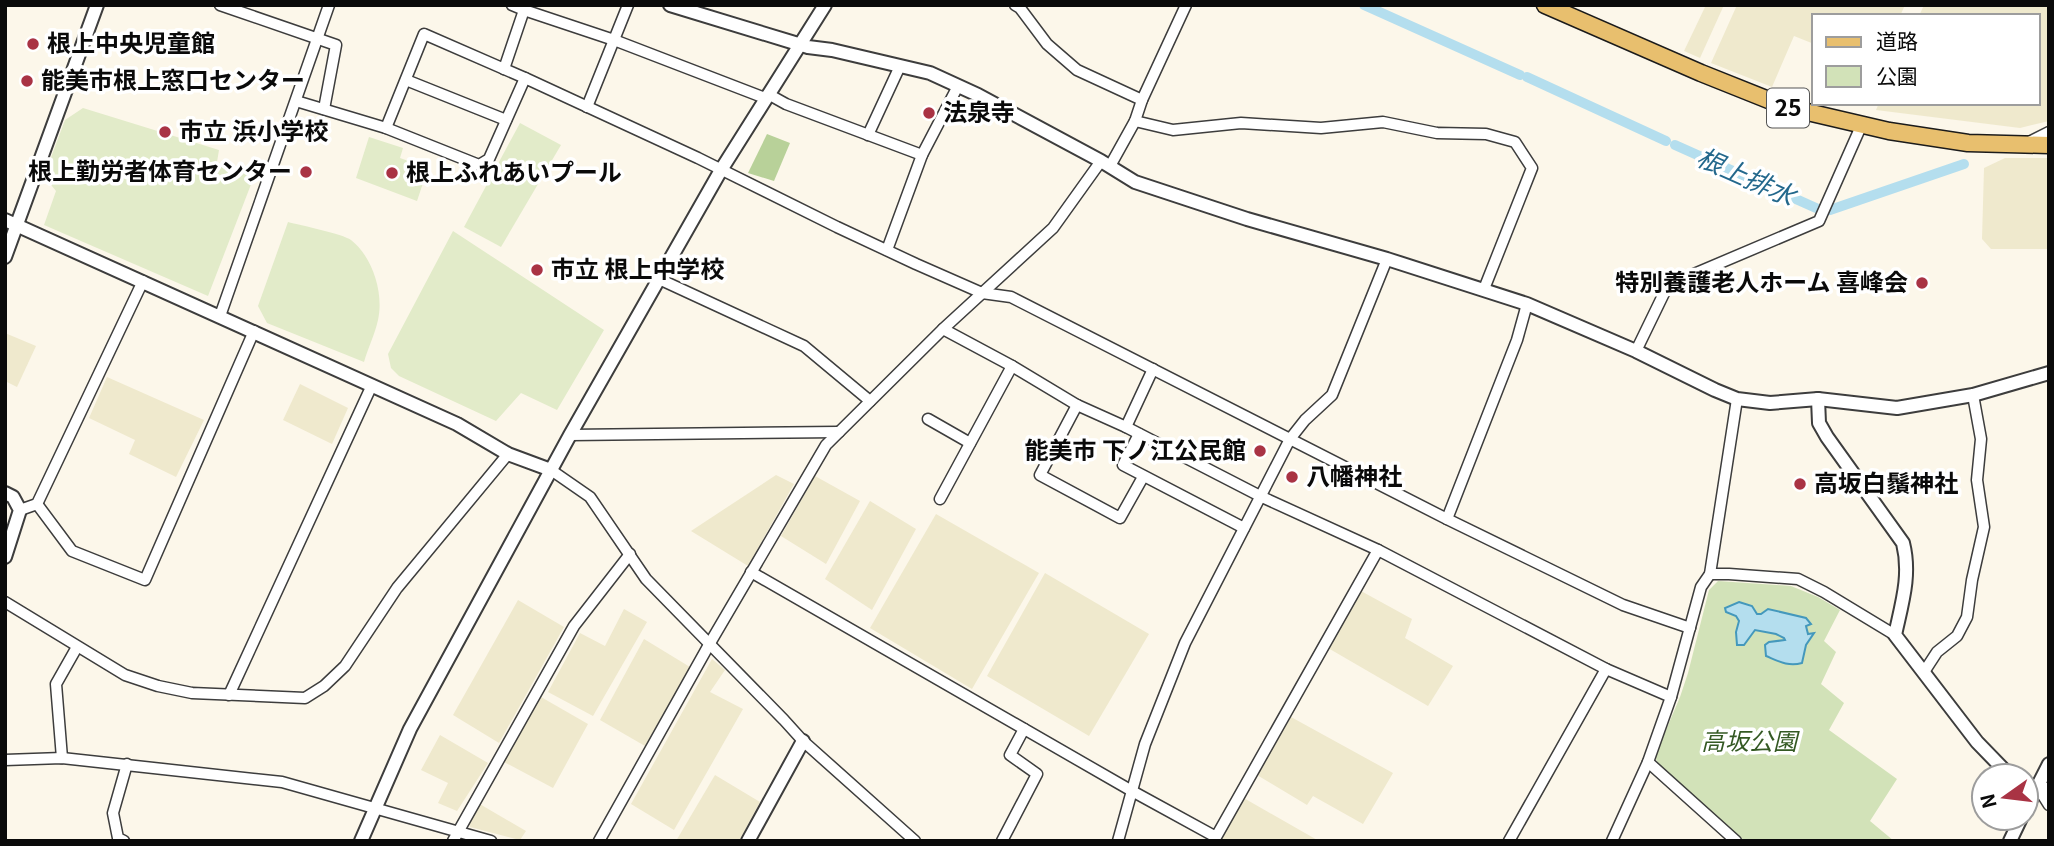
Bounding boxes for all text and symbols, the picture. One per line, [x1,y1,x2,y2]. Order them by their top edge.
legend [1812,14,2040,105]
place label: 根上中央児童館 [47,24,215,59]
text: 道路 [1876,25,1918,55]
marker: 根上中央児童館 [25,36,41,52]
text: 公園 [1876,60,1918,90]
place label: 能美市根上窓口センター [41,61,305,96]
marker: 能美市根上窓口センター [19,73,35,89]
road number: 25 [1767,88,1809,128]
place label: 法泉寺 [943,93,1015,128]
marker: 法泉寺 [921,105,937,121]
place label: 市立 浜小学校 [179,112,328,147]
marker: 市立 浜小学校 [157,124,173,140]
water label: 根上排水 [1692,137,1805,214]
place label: 根上勤労者体育センター [28,152,292,187]
place label: 根上ふれあいプール [406,153,622,188]
marker: 根上勤労者体育センター [298,164,314,180]
marker: 根上ふれあいプール [384,165,400,181]
place label: 市立 根上中学校 [551,250,724,285]
marker: 市立 根上中学校 [529,262,545,278]
place label: 特別養護老人ホーム 喜峰会 [1615,263,1908,298]
marker: 特別養護老人ホーム 喜峰会 [1914,275,1930,291]
place label: 能美市 下ノ江公民館 [1025,431,1246,466]
marker: 能美市 下ノ江公民館 [1252,443,1268,459]
place label: 八幡神社 [1306,457,1402,492]
place label: 高坂白鬚神社 [1814,464,1958,499]
marker: 八幡神社 [1284,469,1300,485]
marker: 高坂白鬚神社 [1792,476,1808,492]
park label: 高坂公園 [1701,722,1800,757]
north arrow [1970,762,2040,832]
text: N [1972,791,2002,812]

